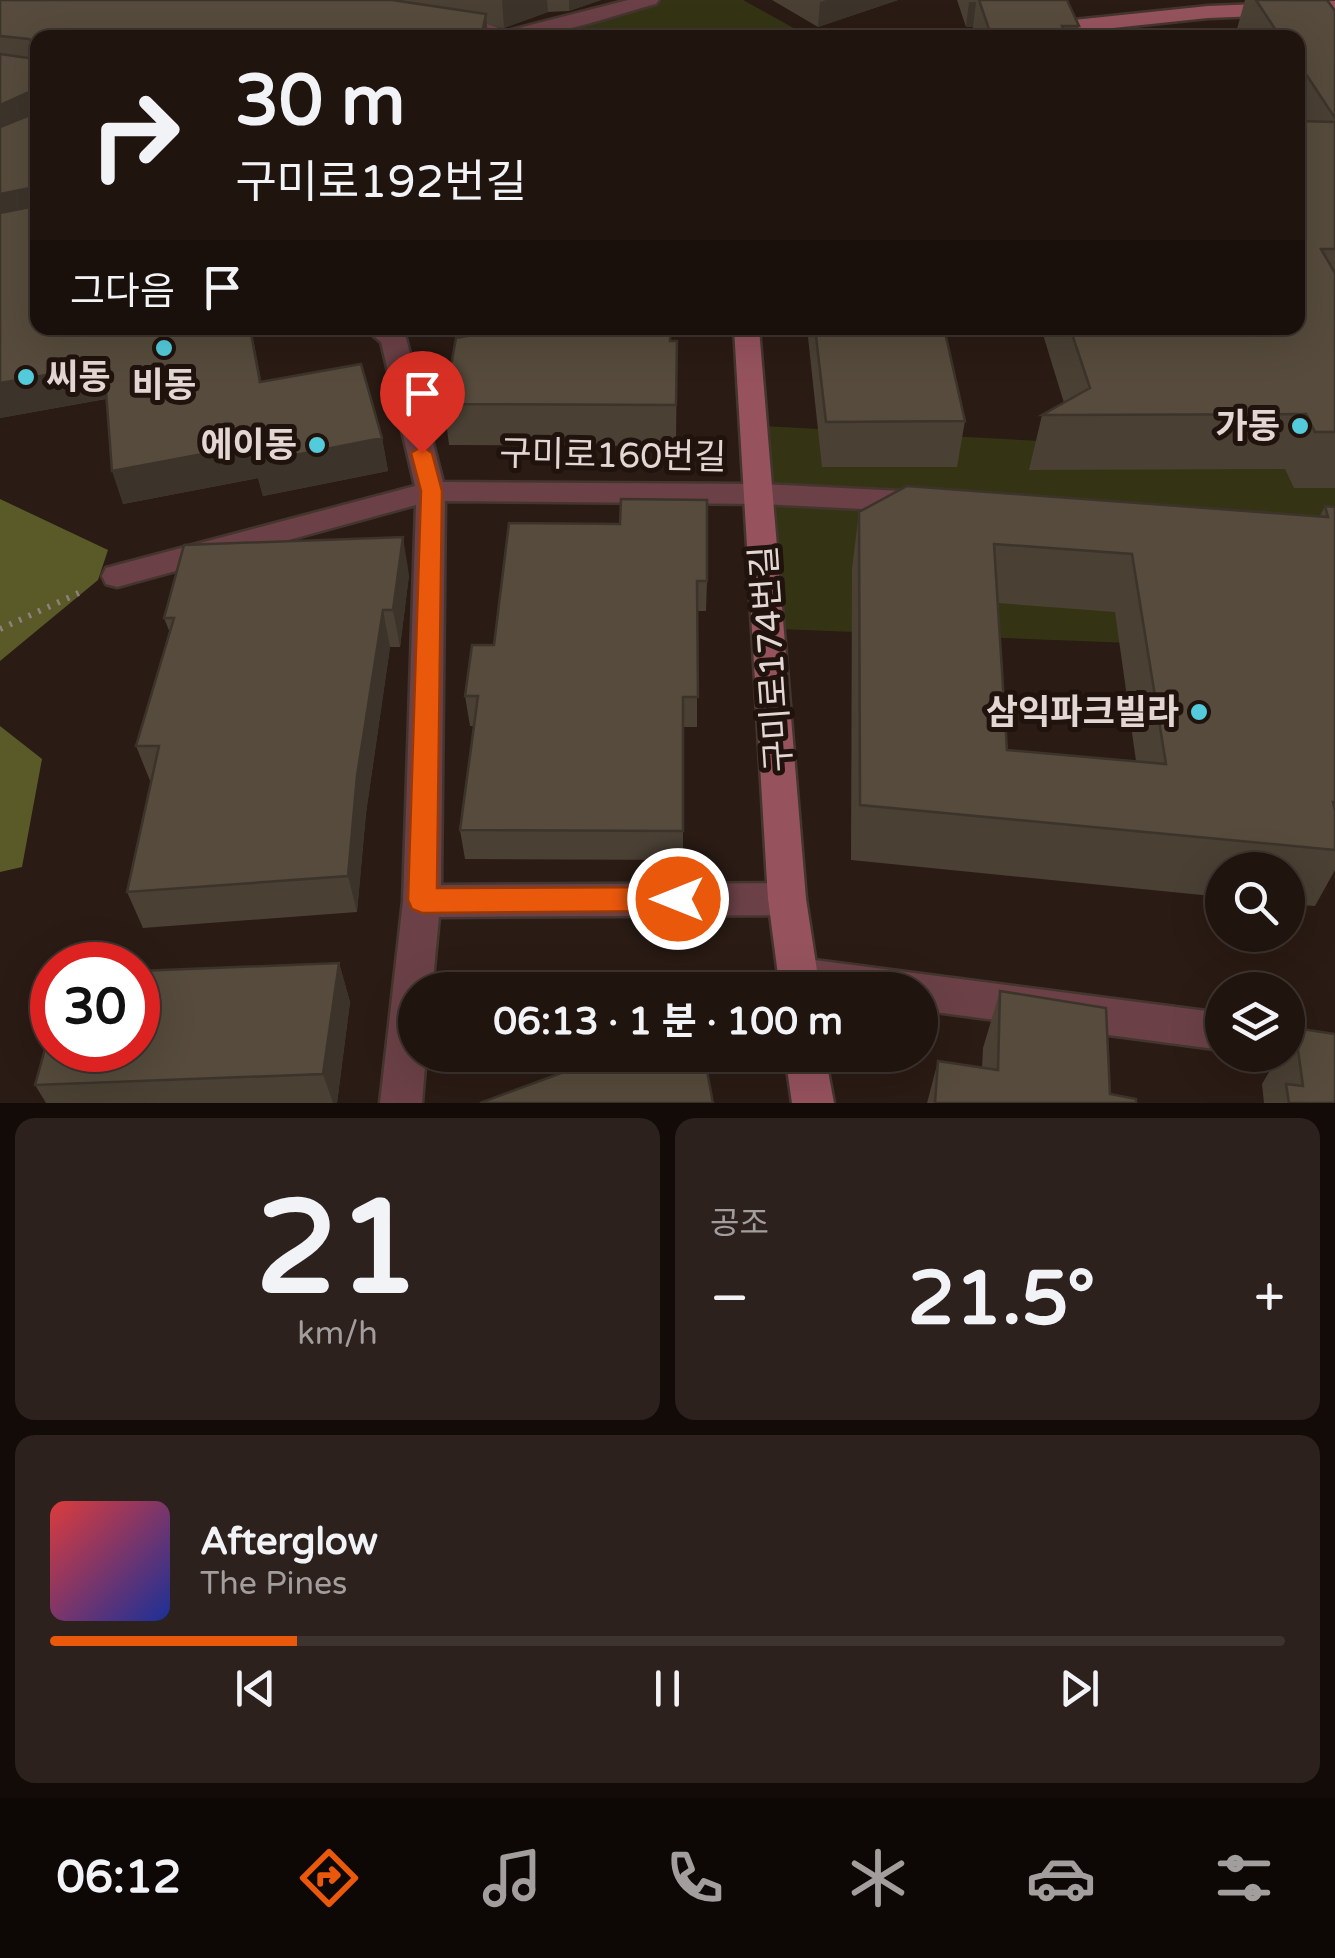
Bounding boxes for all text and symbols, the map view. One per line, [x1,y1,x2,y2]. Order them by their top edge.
text: 30 m [235,60,405,144]
icon: right [70,70,200,200]
text: 구미로192번길 [235,156,527,210]
icon: arrive [195,260,250,315]
text: 그다음 [70,269,175,315]
marker: 비동 [153,337,175,359]
pin [380,351,465,454]
place label: 씨동 [46,357,110,399]
place label: 비동 [132,365,196,407]
marker: 씨동 [15,366,37,388]
icon: arrive [395,366,450,421]
place label: 가동 [1216,406,1280,448]
marker: 가동 [1289,415,1311,437]
place label: 에이동 [200,425,297,467]
street label: 구미로160번길 [499,433,727,479]
marker: 에이동 [306,434,328,456]
street label: 구미로174번길 [743,544,801,774]
place label: 삼익파크빌라 [986,692,1179,734]
marker: 삼익파크빌라 [1188,701,1210,723]
position arrow [626,847,730,951]
map controls [1205,852,1305,1072]
button: search [1205,852,1305,952]
speed limit sign: 30 [30,942,160,1072]
button: layers [1205,972,1305,1072]
text: 06:13 · 1 분 · 100 m [493,999,843,1045]
text: 21 [256,1172,419,1328]
text: 공조 [710,1205,769,1243]
text: 21.5° [908,1254,1095,1344]
text: − [710,1266,749,1332]
text: + [1254,1266,1285,1332]
text: km/h [297,1315,378,1353]
text: Afterglow [200,1519,378,1565]
text: The Pines [200,1565,347,1603]
icon: previous [228,1661,283,1716]
icon: pause [640,1661,695,1716]
icon: next [1052,1661,1107,1716]
icon: directions [294,1843,364,1913]
icon: music [477,1843,547,1913]
icon: phone [660,1843,730,1913]
icon: climate [843,1843,913,1913]
icon: car [1026,1843,1096,1913]
icon: filters [1209,1843,1279,1913]
text: 06:12 [56,1851,181,1905]

